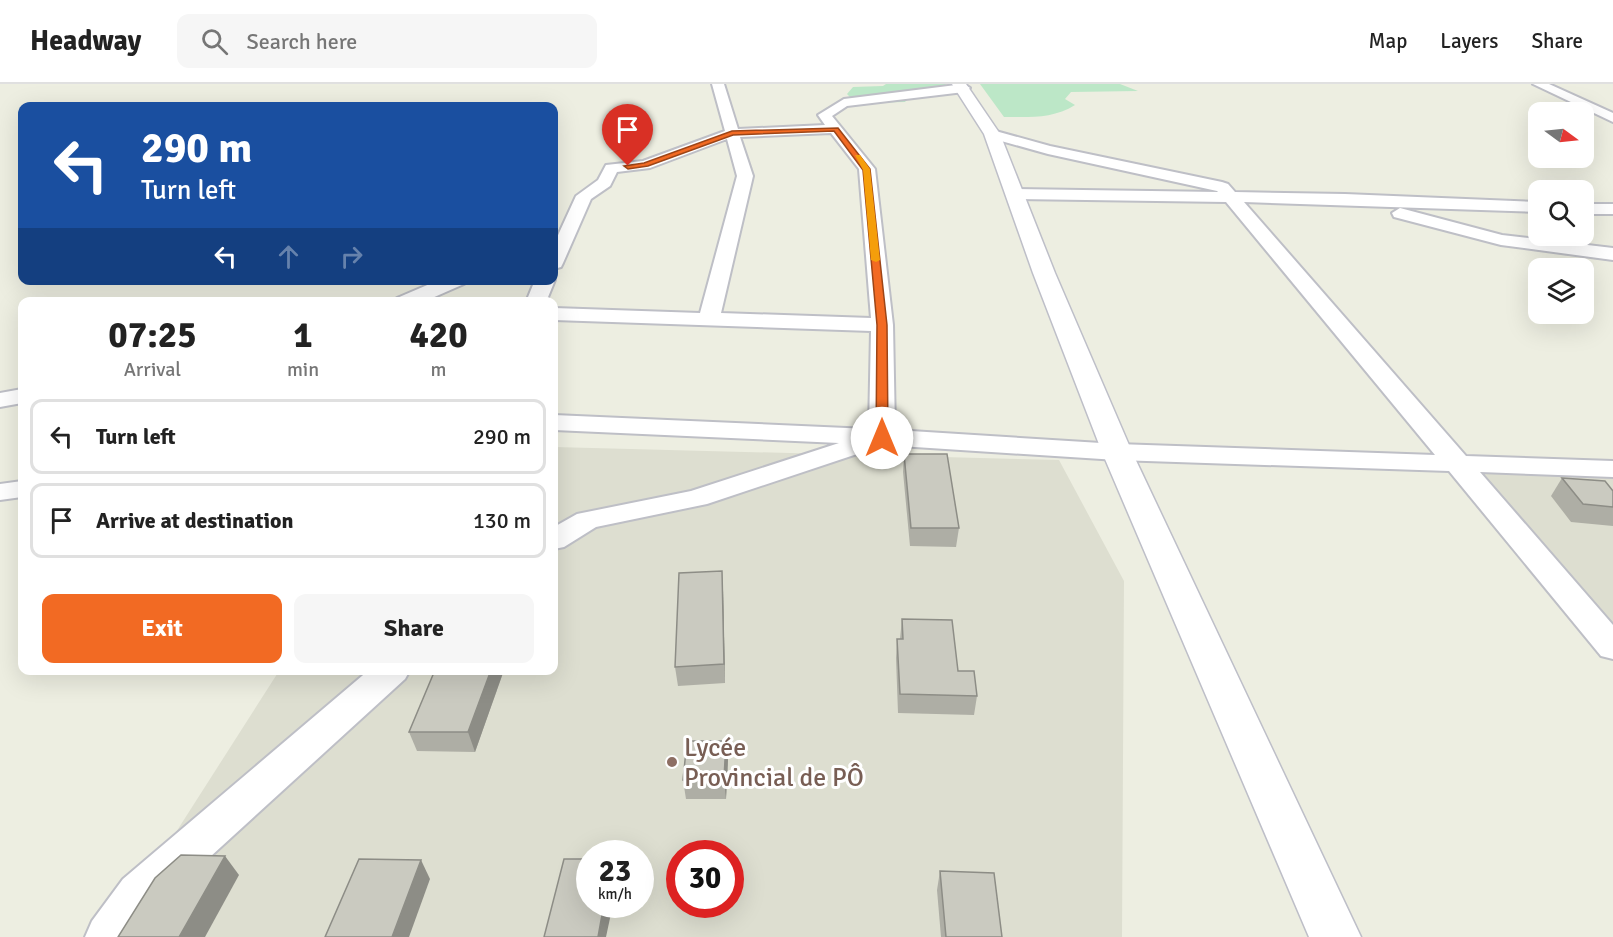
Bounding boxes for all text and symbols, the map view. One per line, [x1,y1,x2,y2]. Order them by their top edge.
search box [177,14,597,68]
text: Headway [30,24,141,58]
icon: search [198,25,231,58]
text: Search here [246,28,357,55]
text: Map [1369,28,1407,54]
text: Layers [1440,28,1498,54]
text: Share [1531,28,1583,54]
north arrow [1528,102,1594,168]
map controls [1528,102,1594,324]
pin [602,104,653,166]
icon: arrive [611,113,644,146]
text: 290 m [141,123,252,174]
icon: left [42,126,120,204]
text: Turn left [141,174,236,207]
button: search [1528,180,1594,246]
icon: left [209,240,242,273]
icon: ahead [272,240,305,273]
icon: right [335,240,368,273]
button: layers [1528,258,1594,324]
text: 07:25 [108,313,197,358]
text: 1 [293,313,313,358]
text: 420 [409,313,468,358]
text: Arrival [124,357,181,382]
text: min [287,357,319,382]
text: m [431,357,447,382]
position arrow [850,406,914,470]
icon: left [45,420,78,453]
text: Turn left [96,423,176,450]
text: 290 m [473,423,531,450]
icon: arrive [45,504,78,537]
text: Arrive at destination [96,507,293,534]
text: 130 m [473,507,531,534]
button: Exit [42,594,282,663]
button: Share [294,594,534,663]
place label: Lycée Provincial de PÔ [684,732,864,794]
marker: Lycée Provincial de PÔ [665,755,679,769]
speed limit sign: 30 [666,840,744,918]
text: 23 [599,853,631,890]
text: km/h [598,885,632,903]

